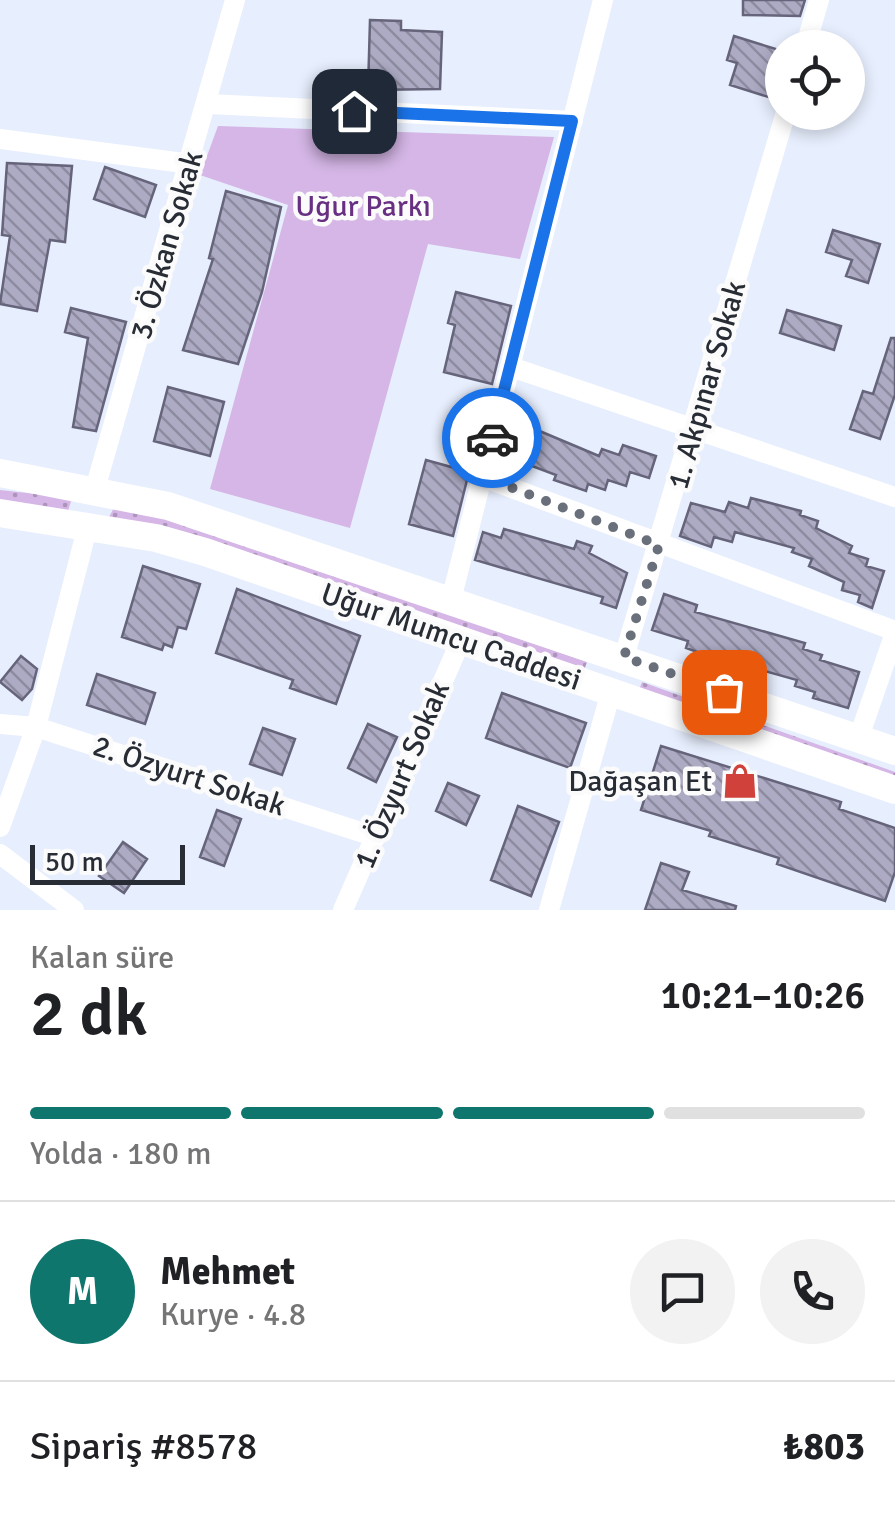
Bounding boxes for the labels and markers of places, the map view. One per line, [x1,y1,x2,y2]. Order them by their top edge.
pin [312,69,397,154]
pin [682,650,767,735]
shop icon: Dağaşan Et [721,762,759,800]
place label: Dağaşan Et [568,763,712,800]

